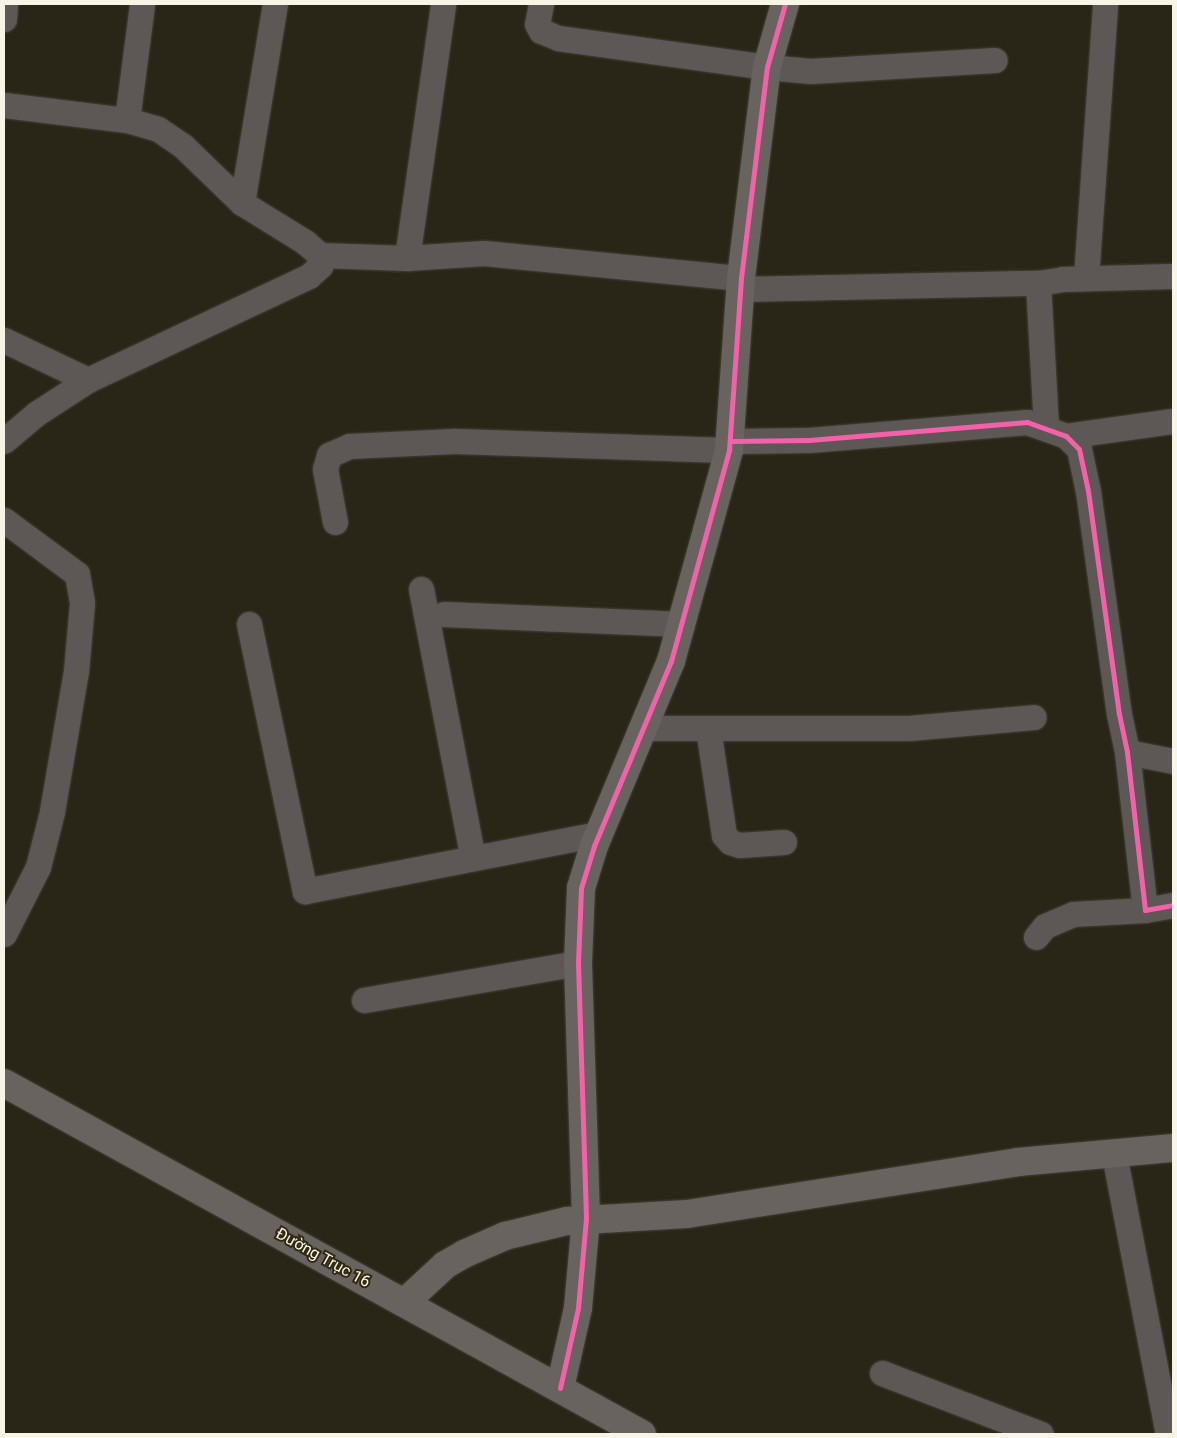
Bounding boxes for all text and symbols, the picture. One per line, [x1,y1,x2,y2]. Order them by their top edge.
street label: Đường Trục 16 [272,1224,374,1292]

